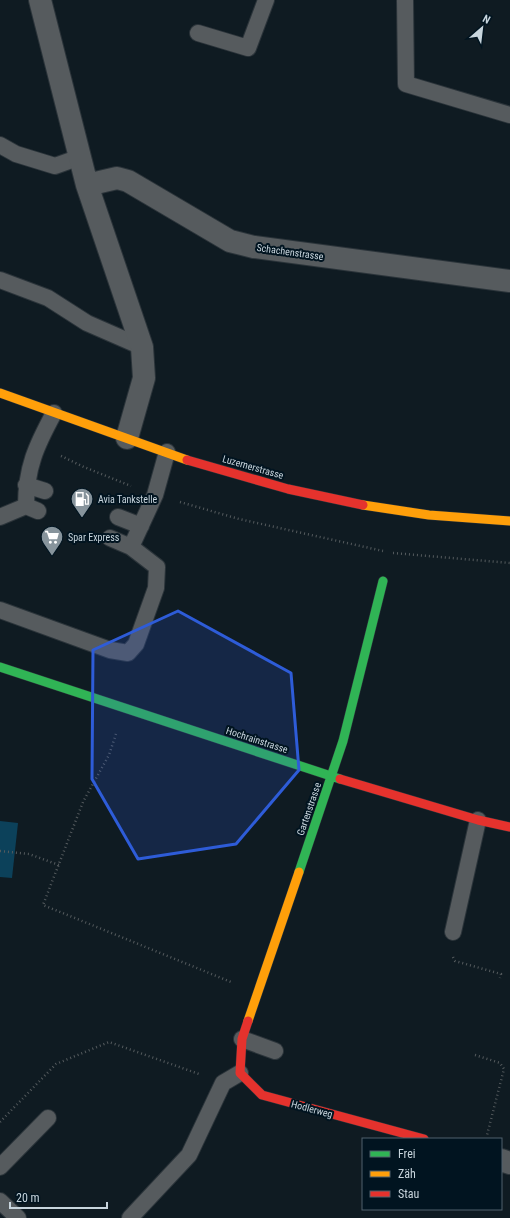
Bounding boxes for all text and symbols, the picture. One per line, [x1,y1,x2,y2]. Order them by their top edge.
north arrow [462,8,502,48]
text: N [480,12,493,27]
street label: Schachenstrasse [256,242,324,262]
street label: Luzernerstrasse [221,453,285,481]
fuel station icon: Avia Tankstelle [69,486,95,519]
place label: Avia Tankstelle [98,494,158,505]
supermarket icon: Spar Express [39,524,65,557]
place label: Spar Express [68,532,120,543]
street label: Hochrainstrasse [225,725,290,755]
street label: Gartenstrasse [295,781,323,837]
street label: Hodlerweg [290,1098,334,1120]
legend [362,1138,502,1210]
text: Frei [398,1147,416,1161]
text: Zäh [398,1167,416,1181]
scale bar [10,1184,107,1210]
text: Stau [398,1187,420,1201]
text: 20 m [16,1191,40,1205]

